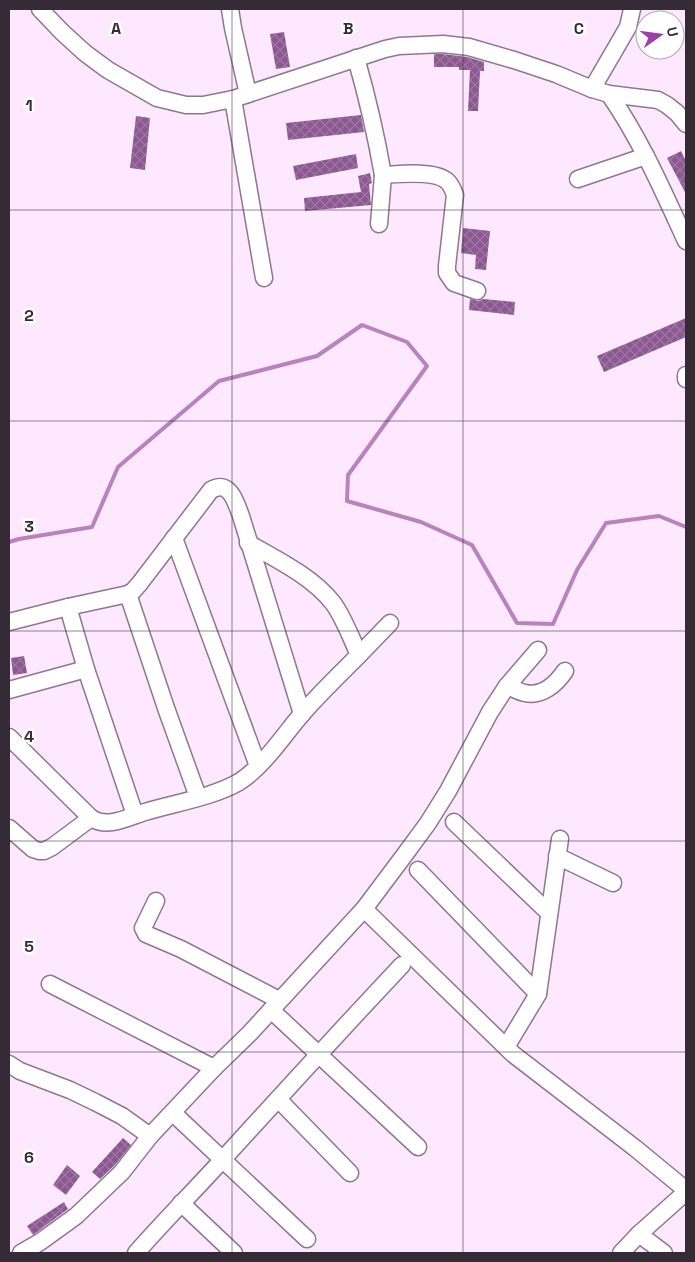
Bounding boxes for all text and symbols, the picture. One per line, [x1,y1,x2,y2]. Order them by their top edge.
north arrow [635,10,685,60]
text: A [111,18,121,39]
text: B [343,18,353,39]
text: C [574,18,584,39]
text: U [663,25,682,39]
text: 1 [25,95,33,116]
text: 2 [24,305,34,326]
text: 3 [24,516,34,537]
text: 4 [24,726,34,747]
text: 5 [24,936,34,957]
text: 6 [24,1147,34,1168]

